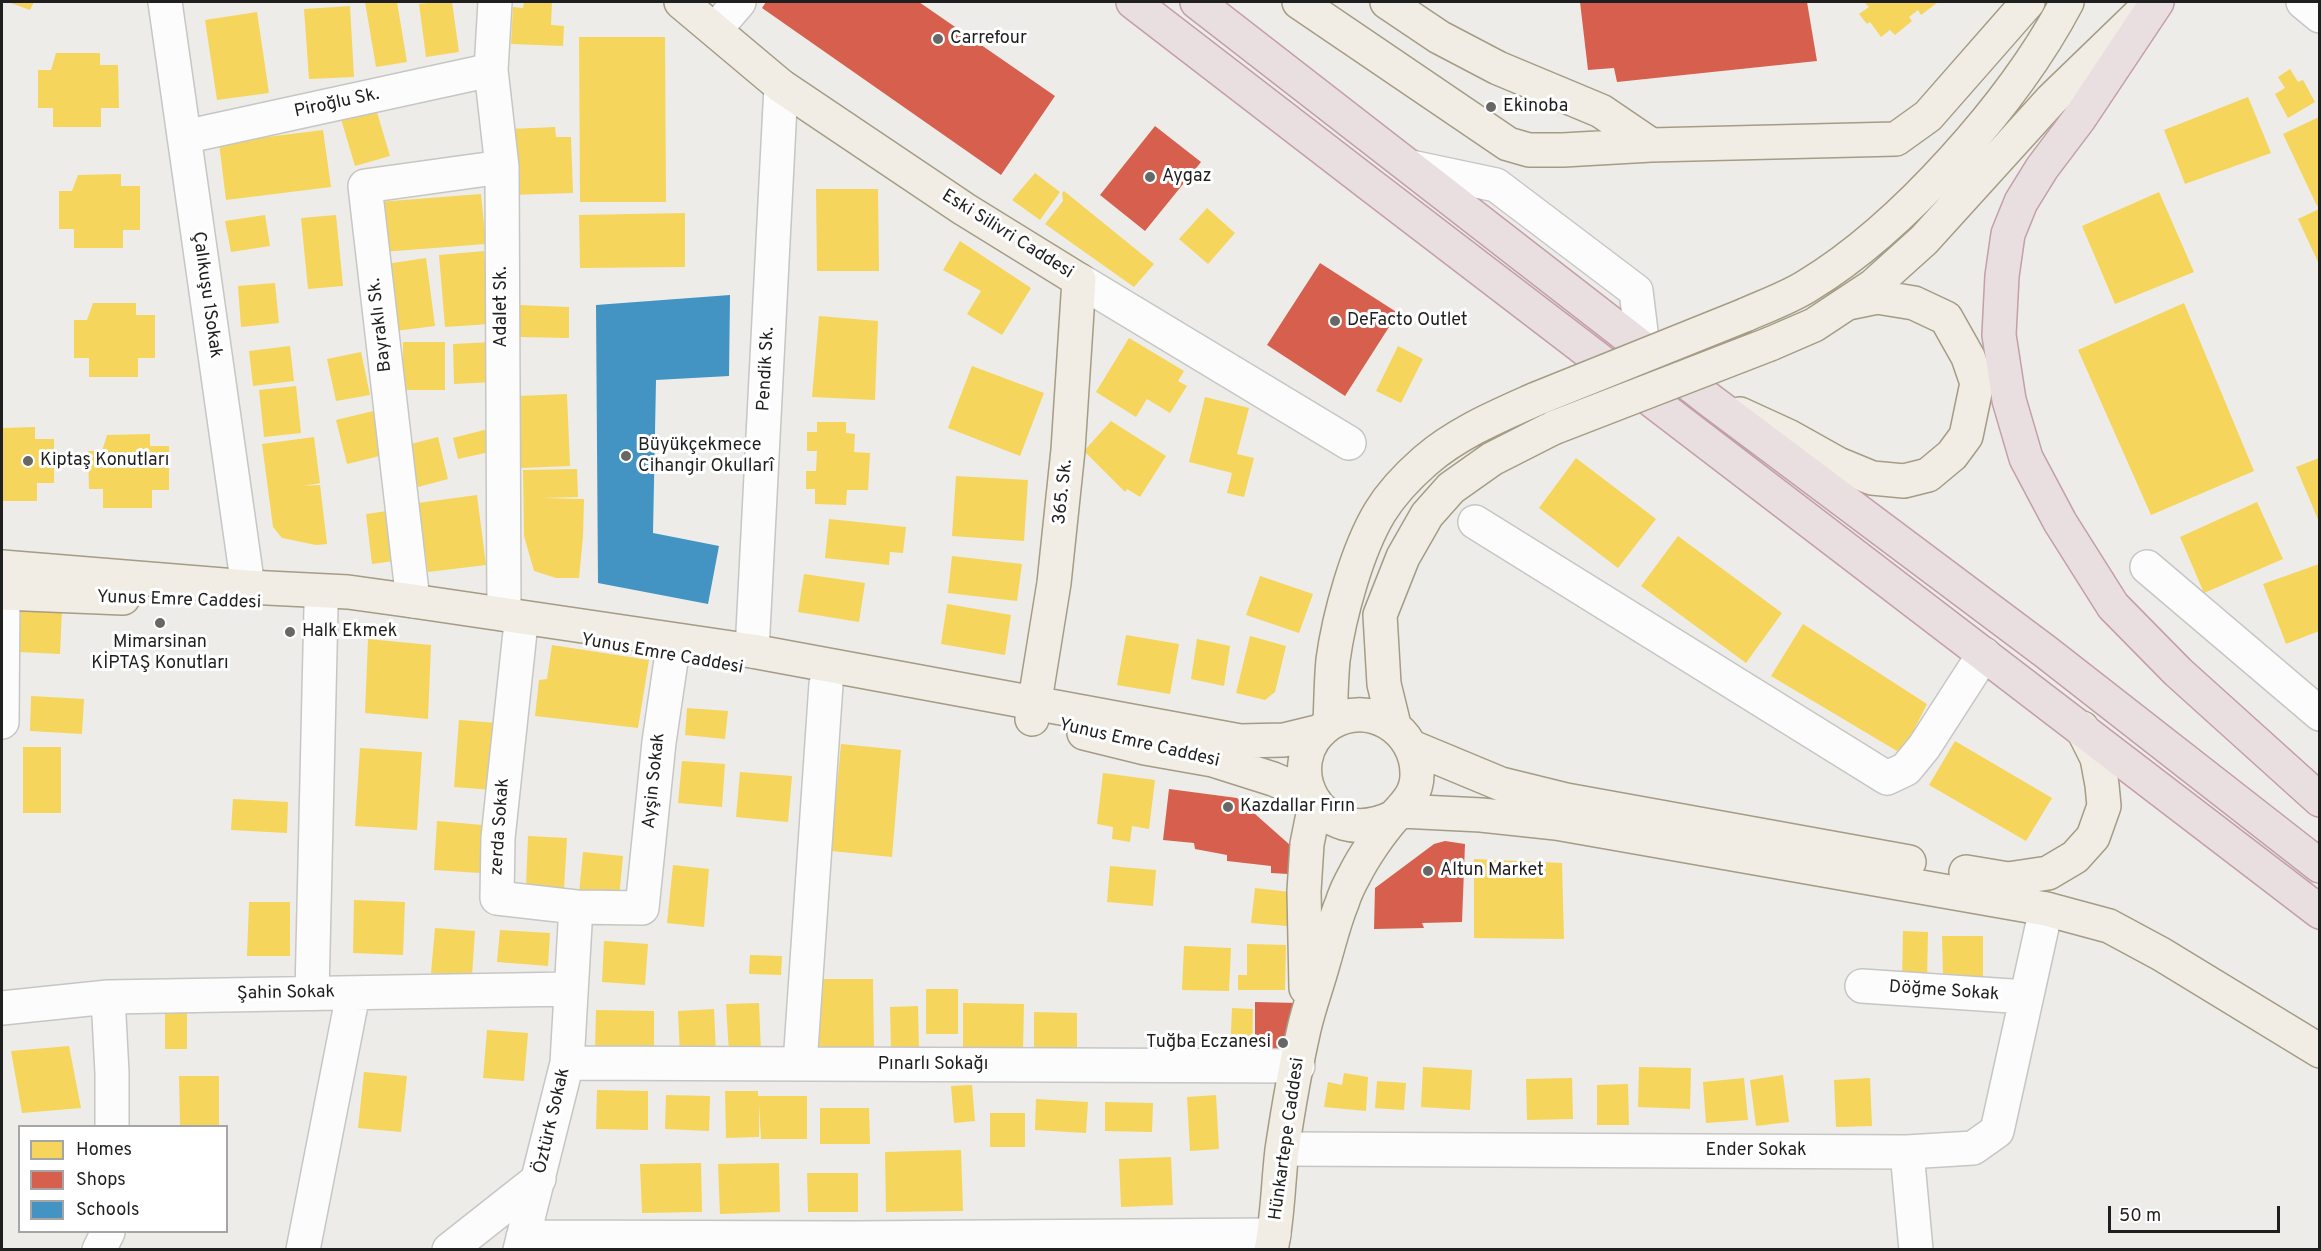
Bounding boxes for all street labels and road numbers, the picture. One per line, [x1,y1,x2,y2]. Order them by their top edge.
street label: Piroğlu Sk. [292,84,382,124]
street label: Eski Silivri Caddesi [937,186,1077,284]
street label: Çalıkuşu 1Sokak [186,230,226,360]
street label: Adalet Sk. [491,266,513,348]
street label: Bayraklı Sk. [365,277,397,373]
street label: Pendik Sk. [754,326,780,412]
street label: 365. Sk. [1050,458,1078,526]
street label: Yunus Emre Caddesi [97,587,261,615]
street label: Yunus Emre Caddesi [579,630,745,680]
street label: Yunus Emre Caddesi [1057,715,1221,773]
street label: Ayşin Sokak [639,732,671,830]
street label: zerda Sokak [487,777,515,877]
street label: Döğme Sokak [1888,977,2000,1007]
street label: Şahin Sokak [237,982,335,1006]
street label: Pınarlı Sokağı [878,1054,988,1076]
street label: Hünkartepe Caddesi [1266,1056,1310,1222]
street label: Öztürk Sokak [530,1066,576,1176]
street label: Ender Sokak [1706,1140,1806,1162]

